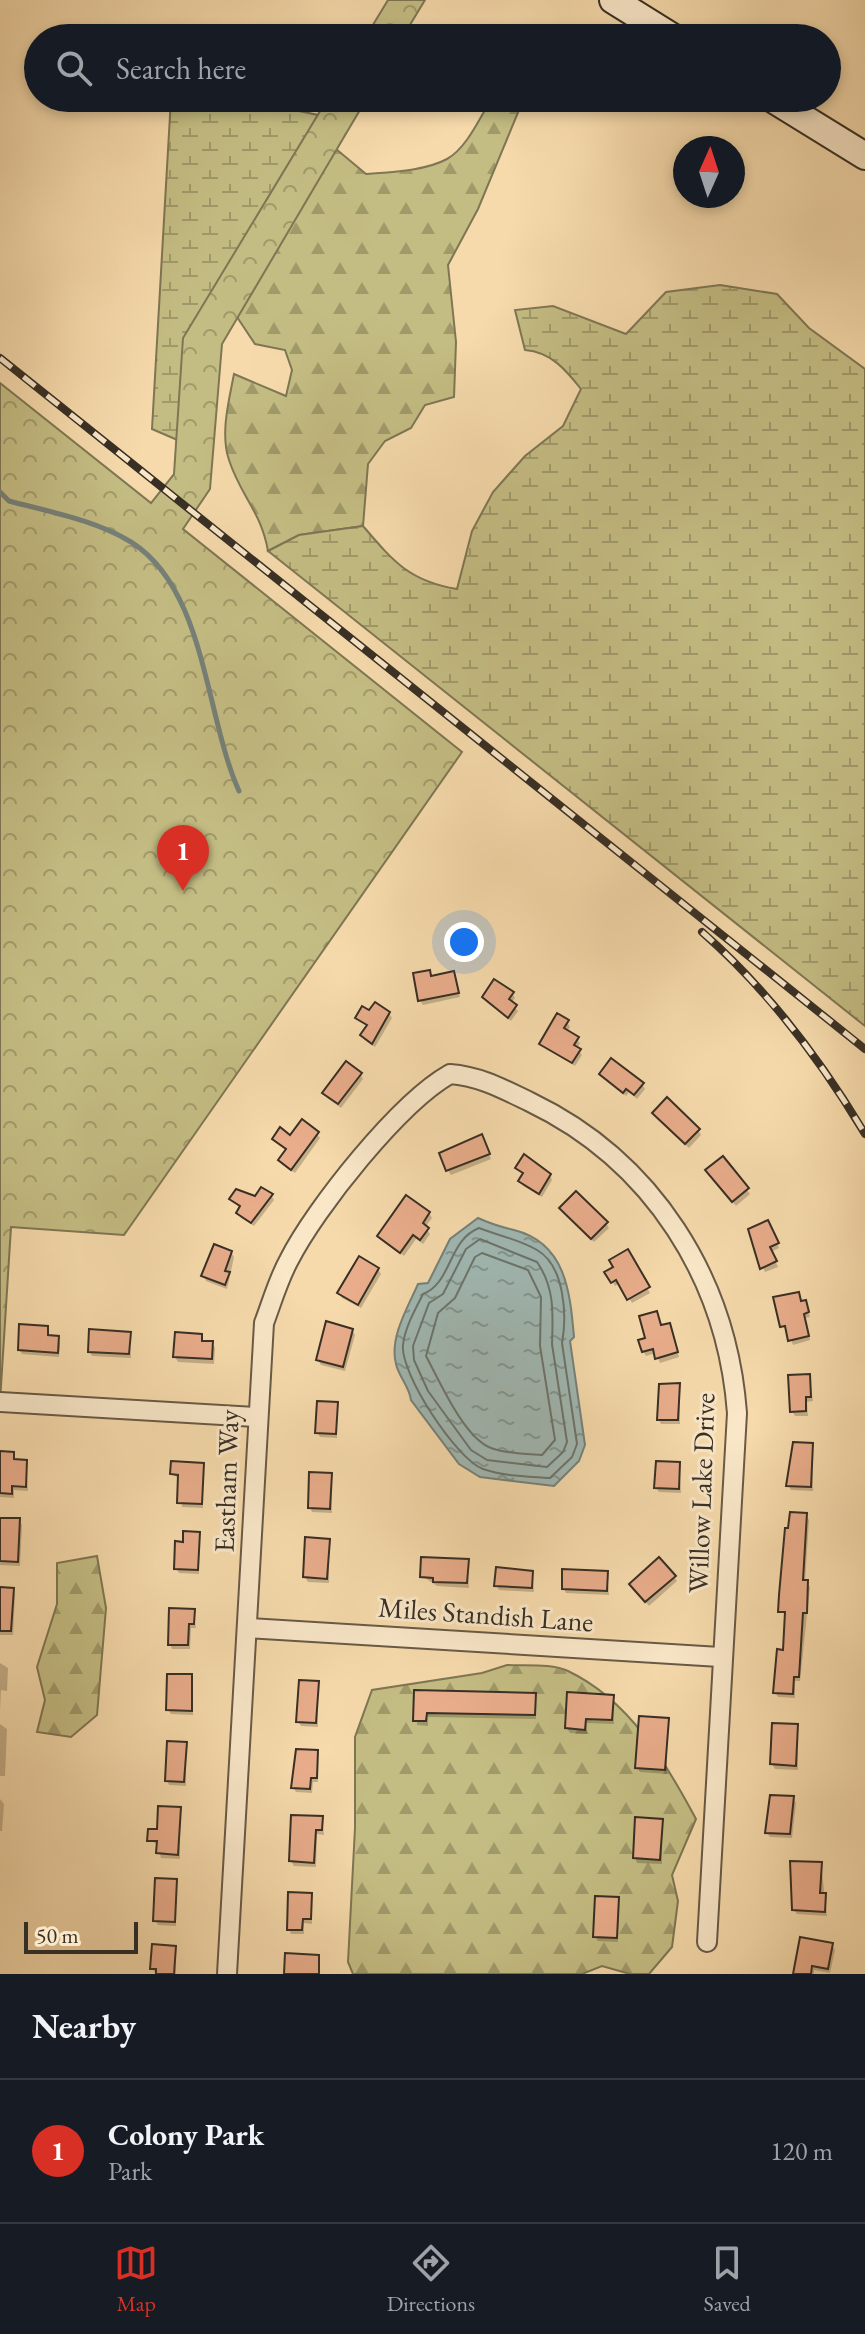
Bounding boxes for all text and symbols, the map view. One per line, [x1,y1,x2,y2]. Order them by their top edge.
search box [24,24,841,112]
icon: search [52,46,96,90]
text: Search here [116,49,246,88]
north arrow [673,136,745,208]
pin: 1 [157,825,209,891]
your location [444,922,484,962]
street label: Willow Lake Drive [680,1392,722,1594]
street label: Eastham Way [206,1408,247,1553]
street label: Miles Standish Lane [377,1589,595,1639]
scale bar [24,1918,138,1954]
text: 50 m [36,1921,79,1950]
text: Nearby [32,2004,136,2048]
text: Colony Park [108,2115,264,2154]
text: 1 [51,2134,65,2168]
text: 120 m [770,2134,833,2168]
text: Park [108,2154,152,2188]
tab: Map [114,2241,158,2318]
tab: Directions [387,2241,475,2318]
tab: Saved [704,2241,751,2318]

